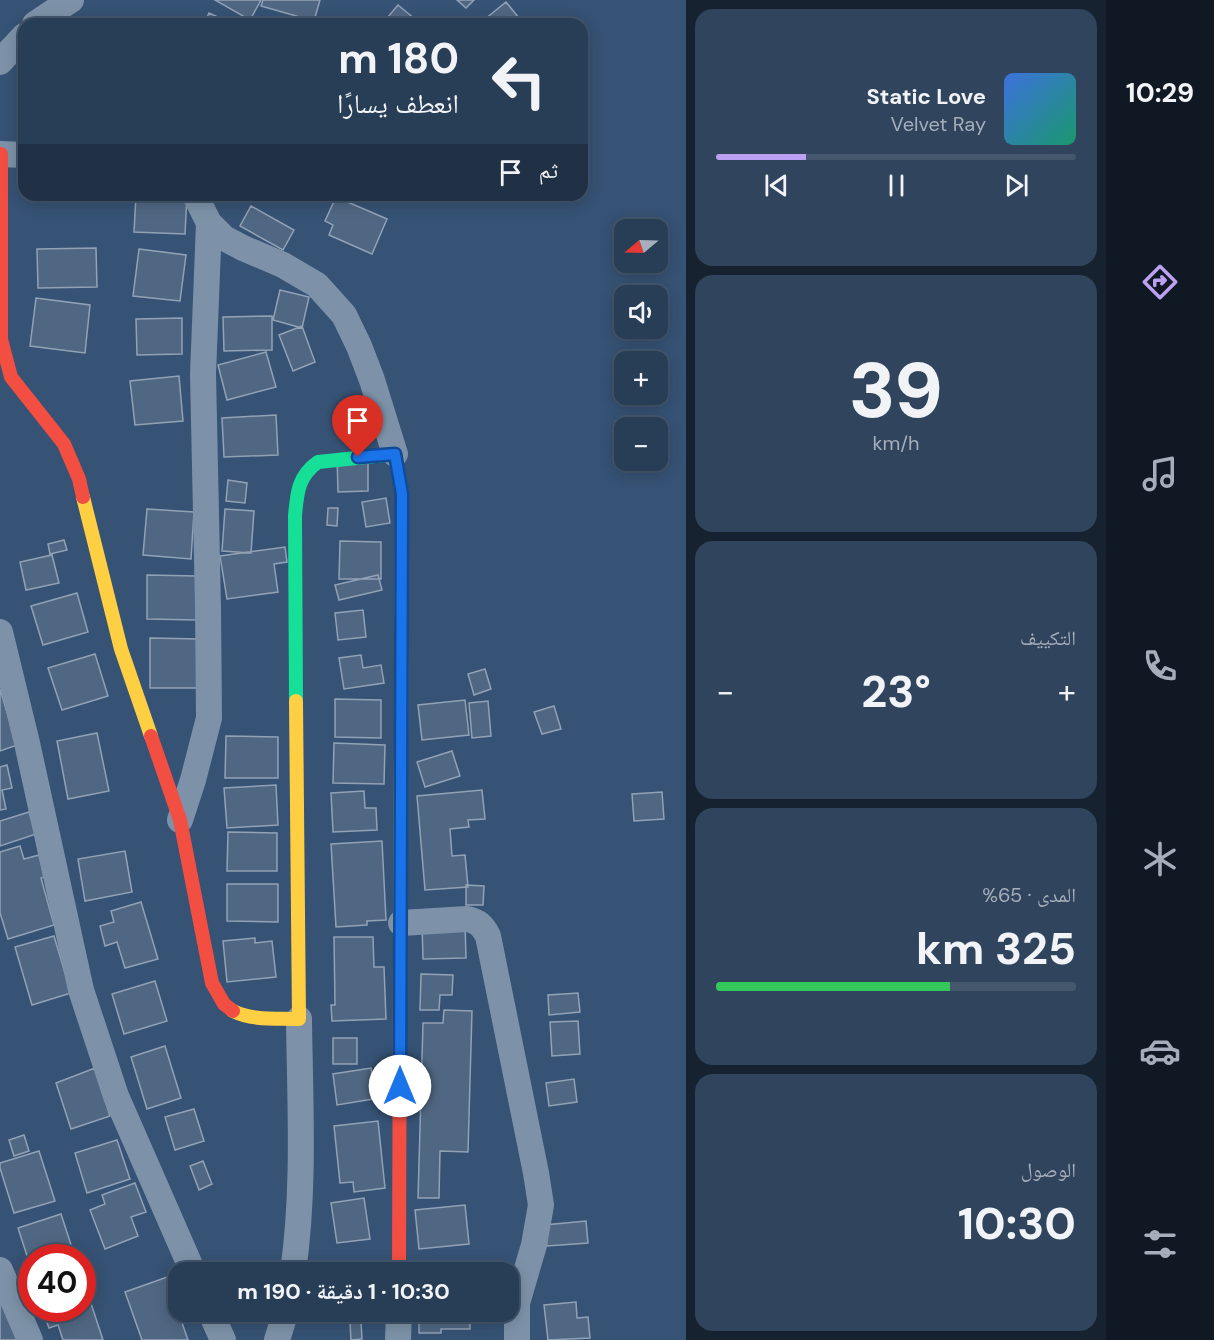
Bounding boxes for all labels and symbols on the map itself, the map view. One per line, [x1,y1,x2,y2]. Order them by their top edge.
north arrow [614,219,668,273]
pin [332,395,383,457]
position arrow [368,1054,432,1118]
speed limit sign: 40 [18,1244,96,1322]

